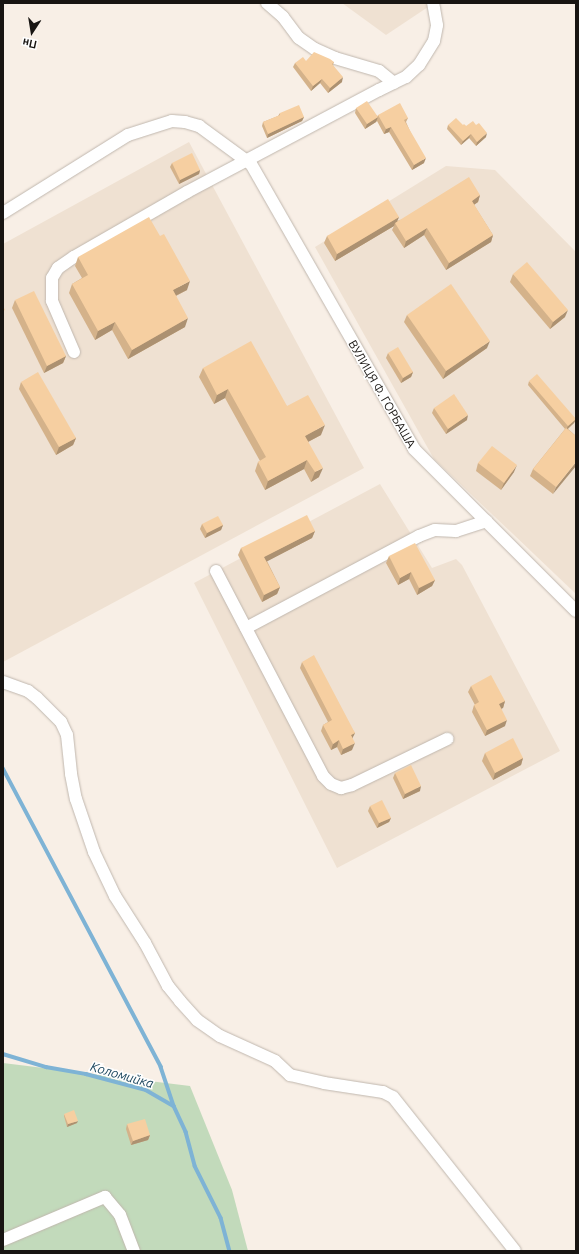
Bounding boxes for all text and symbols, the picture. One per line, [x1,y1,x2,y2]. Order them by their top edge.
north arrow [12,12,52,52]
text: Пн [21,36,38,51]
street label: ВУЛИЦЯ Ф. ГОРБАША [345,338,419,450]
water label: Коломийка [89,1059,155,1091]

